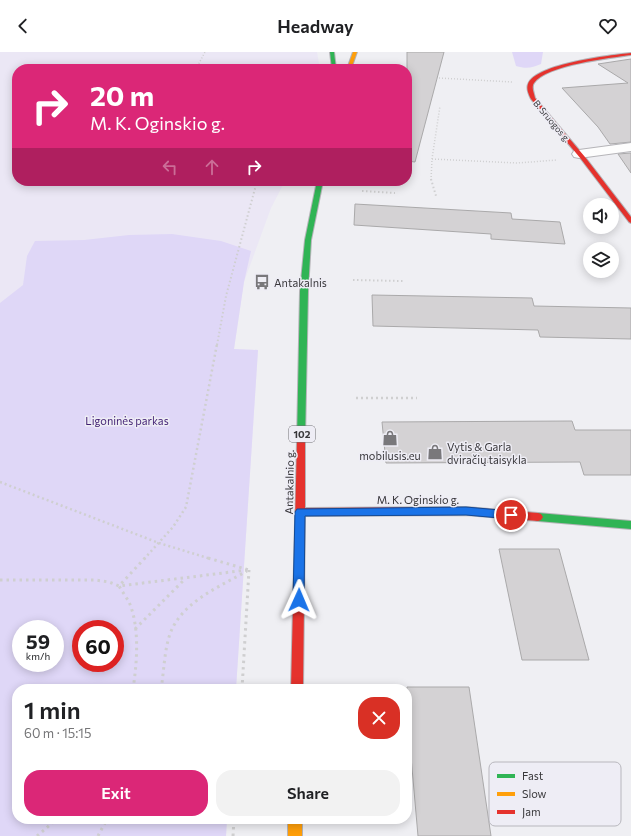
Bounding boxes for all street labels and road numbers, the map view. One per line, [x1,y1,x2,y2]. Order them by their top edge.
street label: B. Sruogos g. [531,98,573,144]
road number: 102 [289,426,315,442]
street label: Antakalnio g. [282,449,296,515]
street label: M. K. Oginskio g. [377,493,460,506]

